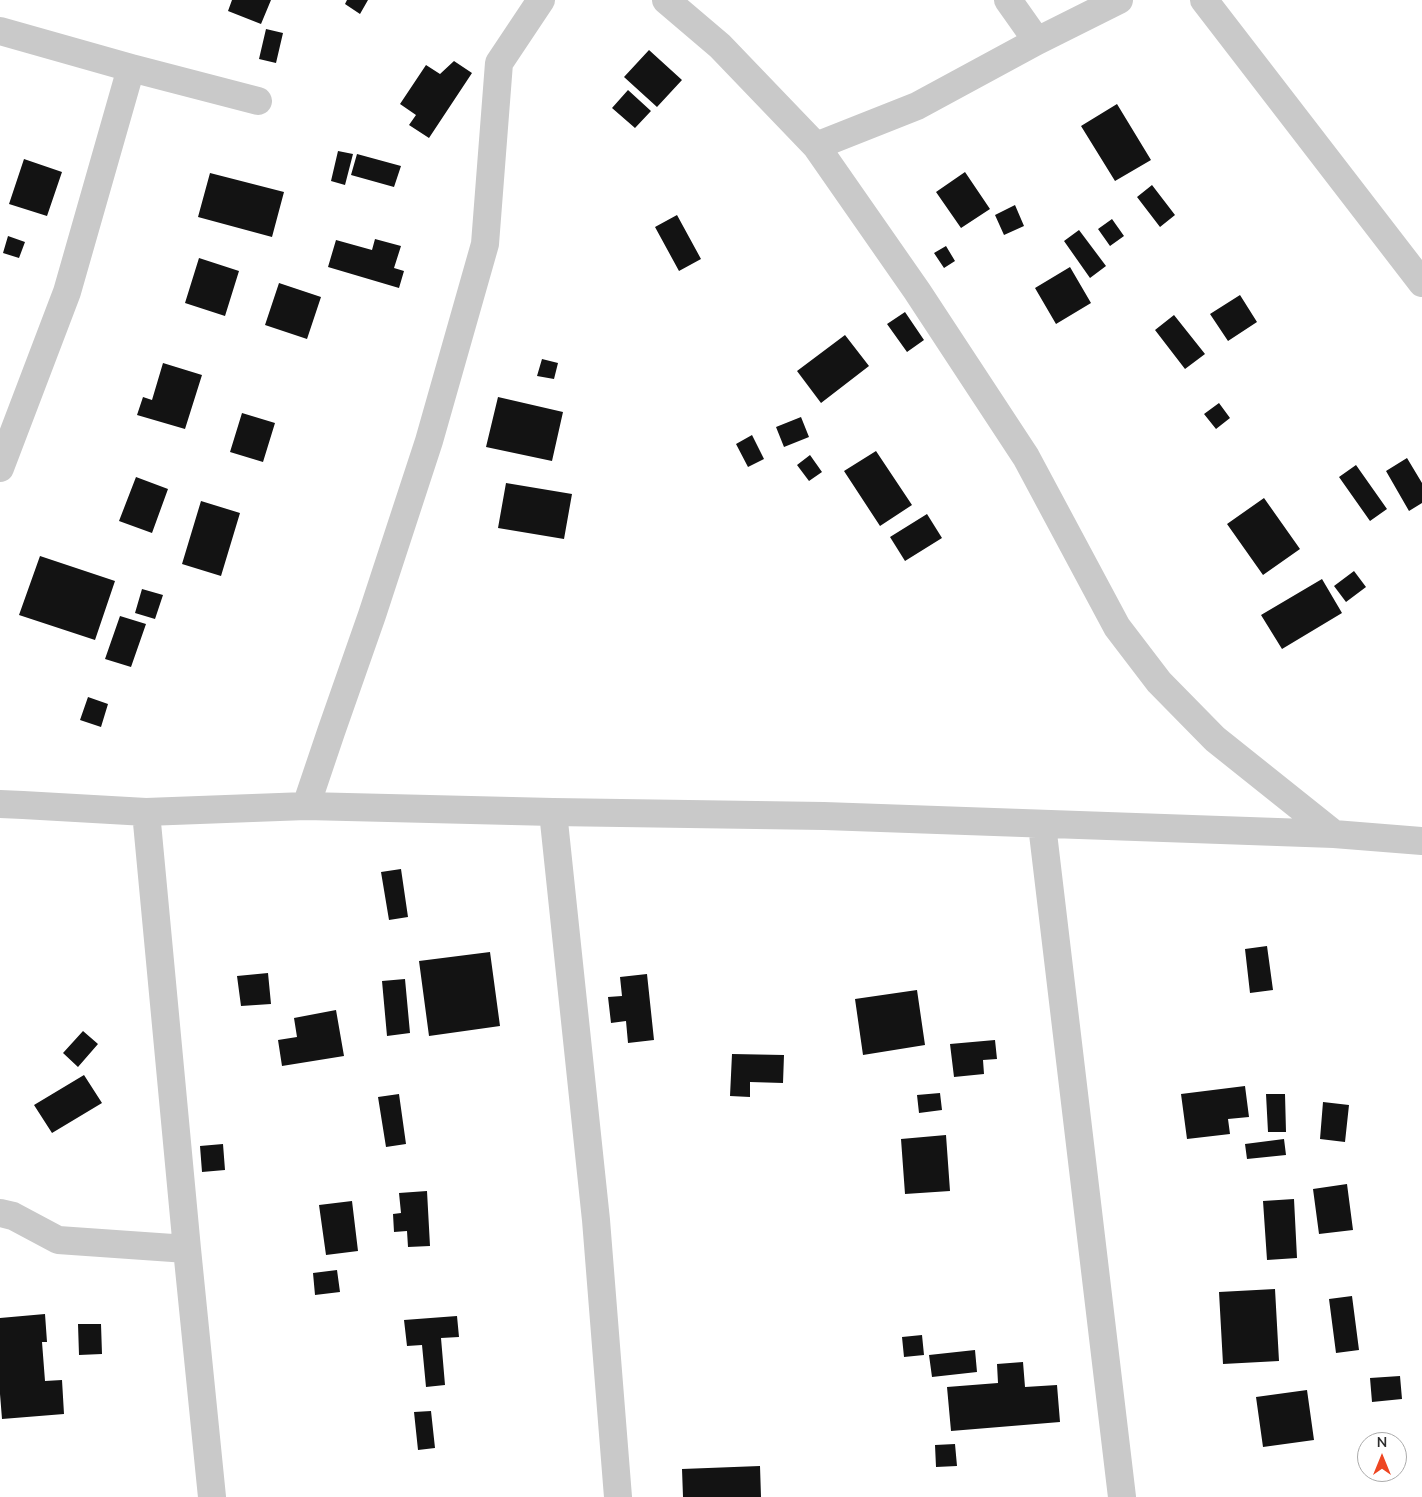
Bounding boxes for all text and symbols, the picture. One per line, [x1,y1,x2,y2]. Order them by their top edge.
north arrow [1357,1432,1407,1482]
text: N [1377,1433,1387,1452]

